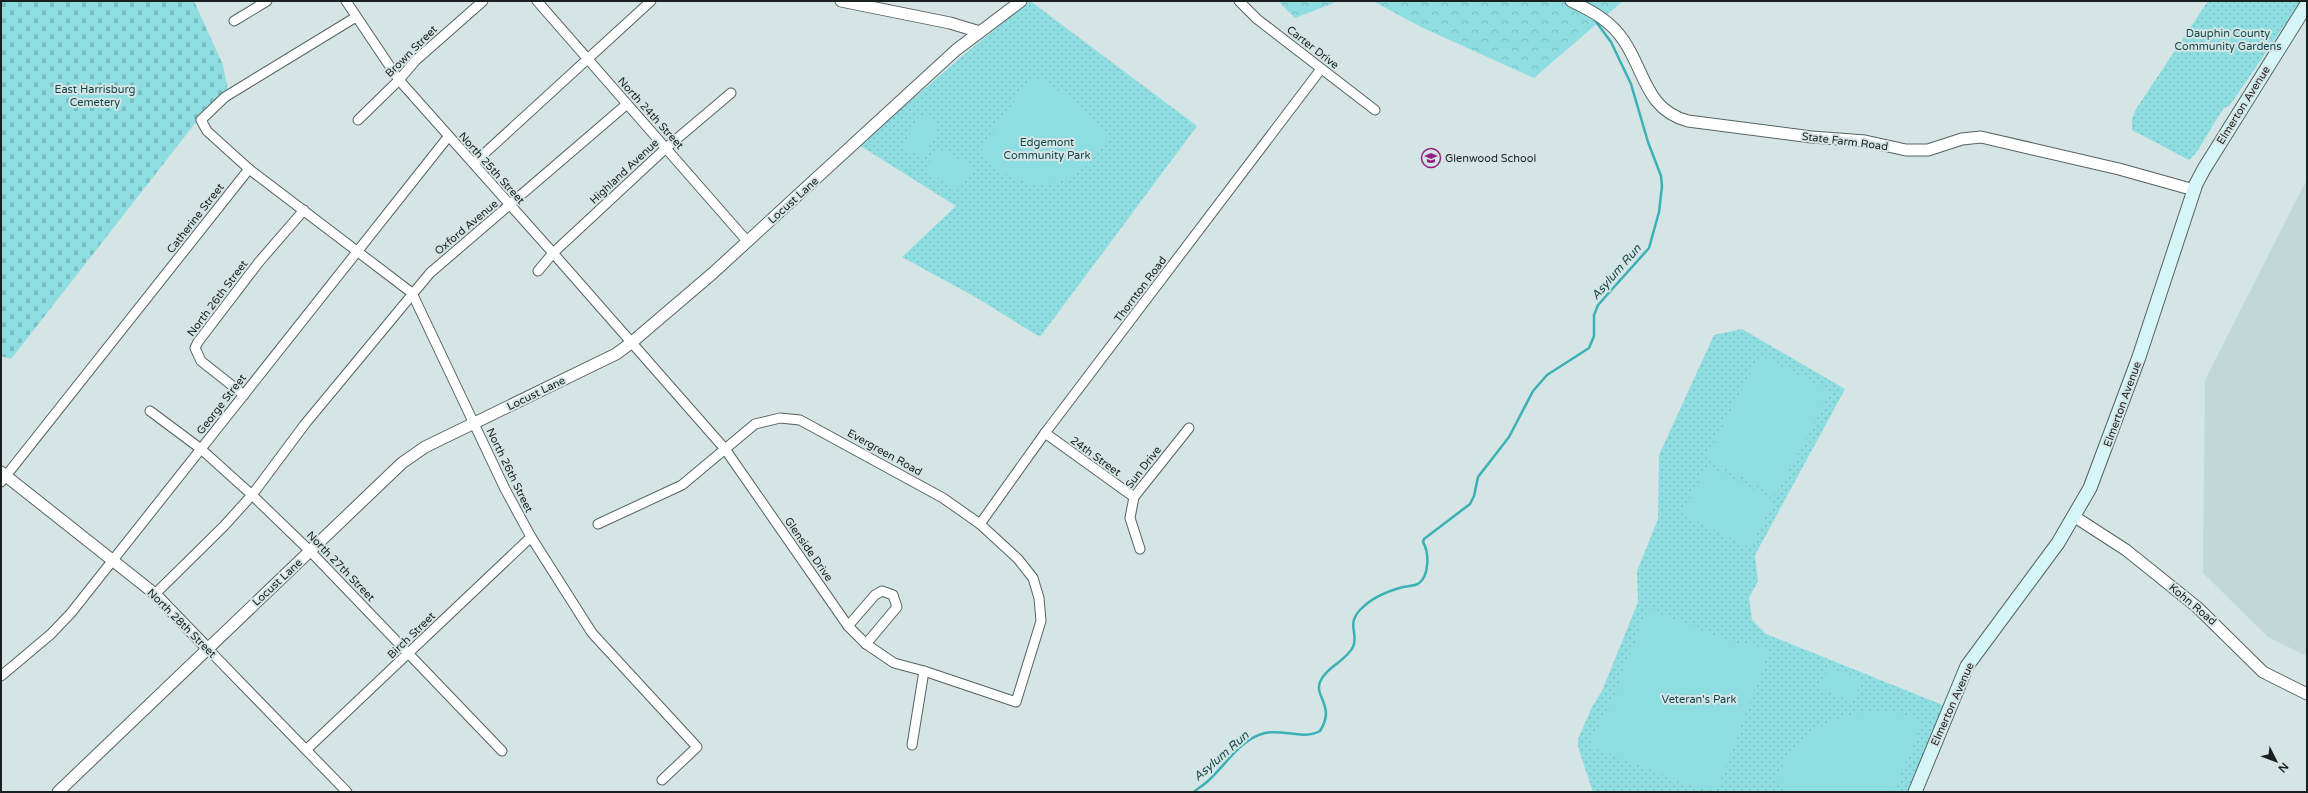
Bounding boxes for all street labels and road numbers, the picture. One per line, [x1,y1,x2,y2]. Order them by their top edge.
street label: Brown Street [383,23,440,80]
street label: Carter Drive [1284,23,1341,72]
street label: Elmerton Avenue [2214,64,2273,147]
street label: North 24th Street [615,75,686,152]
street label: North 25th Street [456,130,527,207]
street label: State Farm Road [1801,130,1889,153]
street label: Highland Avenue [587,136,661,207]
street label: Locust Lane [765,174,821,226]
street label: Catherine Street [164,181,227,256]
street label: Oxford Avenue [432,197,501,258]
street label: Thornton Road [1111,254,1169,325]
street label: North 26th Street [184,258,250,339]
street label: Elmerton Avenue [2101,360,2144,449]
street label: George Street [194,372,249,437]
street label: Locust Lane [505,374,568,413]
street label: North 26th Street [483,426,536,515]
street label: Evergreen Road [845,427,924,478]
street label: 24th Street [1068,434,1123,479]
street label: Sun Drive [1123,444,1164,491]
street label: Glenside Drive [782,515,835,584]
street label: North 27th Street [304,529,377,604]
street label: Locust Lane [250,556,305,609]
street label: Kohn Road [2166,581,2219,628]
street label: North 28th Street [144,586,219,661]
street label: Birch Street [385,609,438,661]
street label: Elmerton Avenue [1928,660,1977,748]

